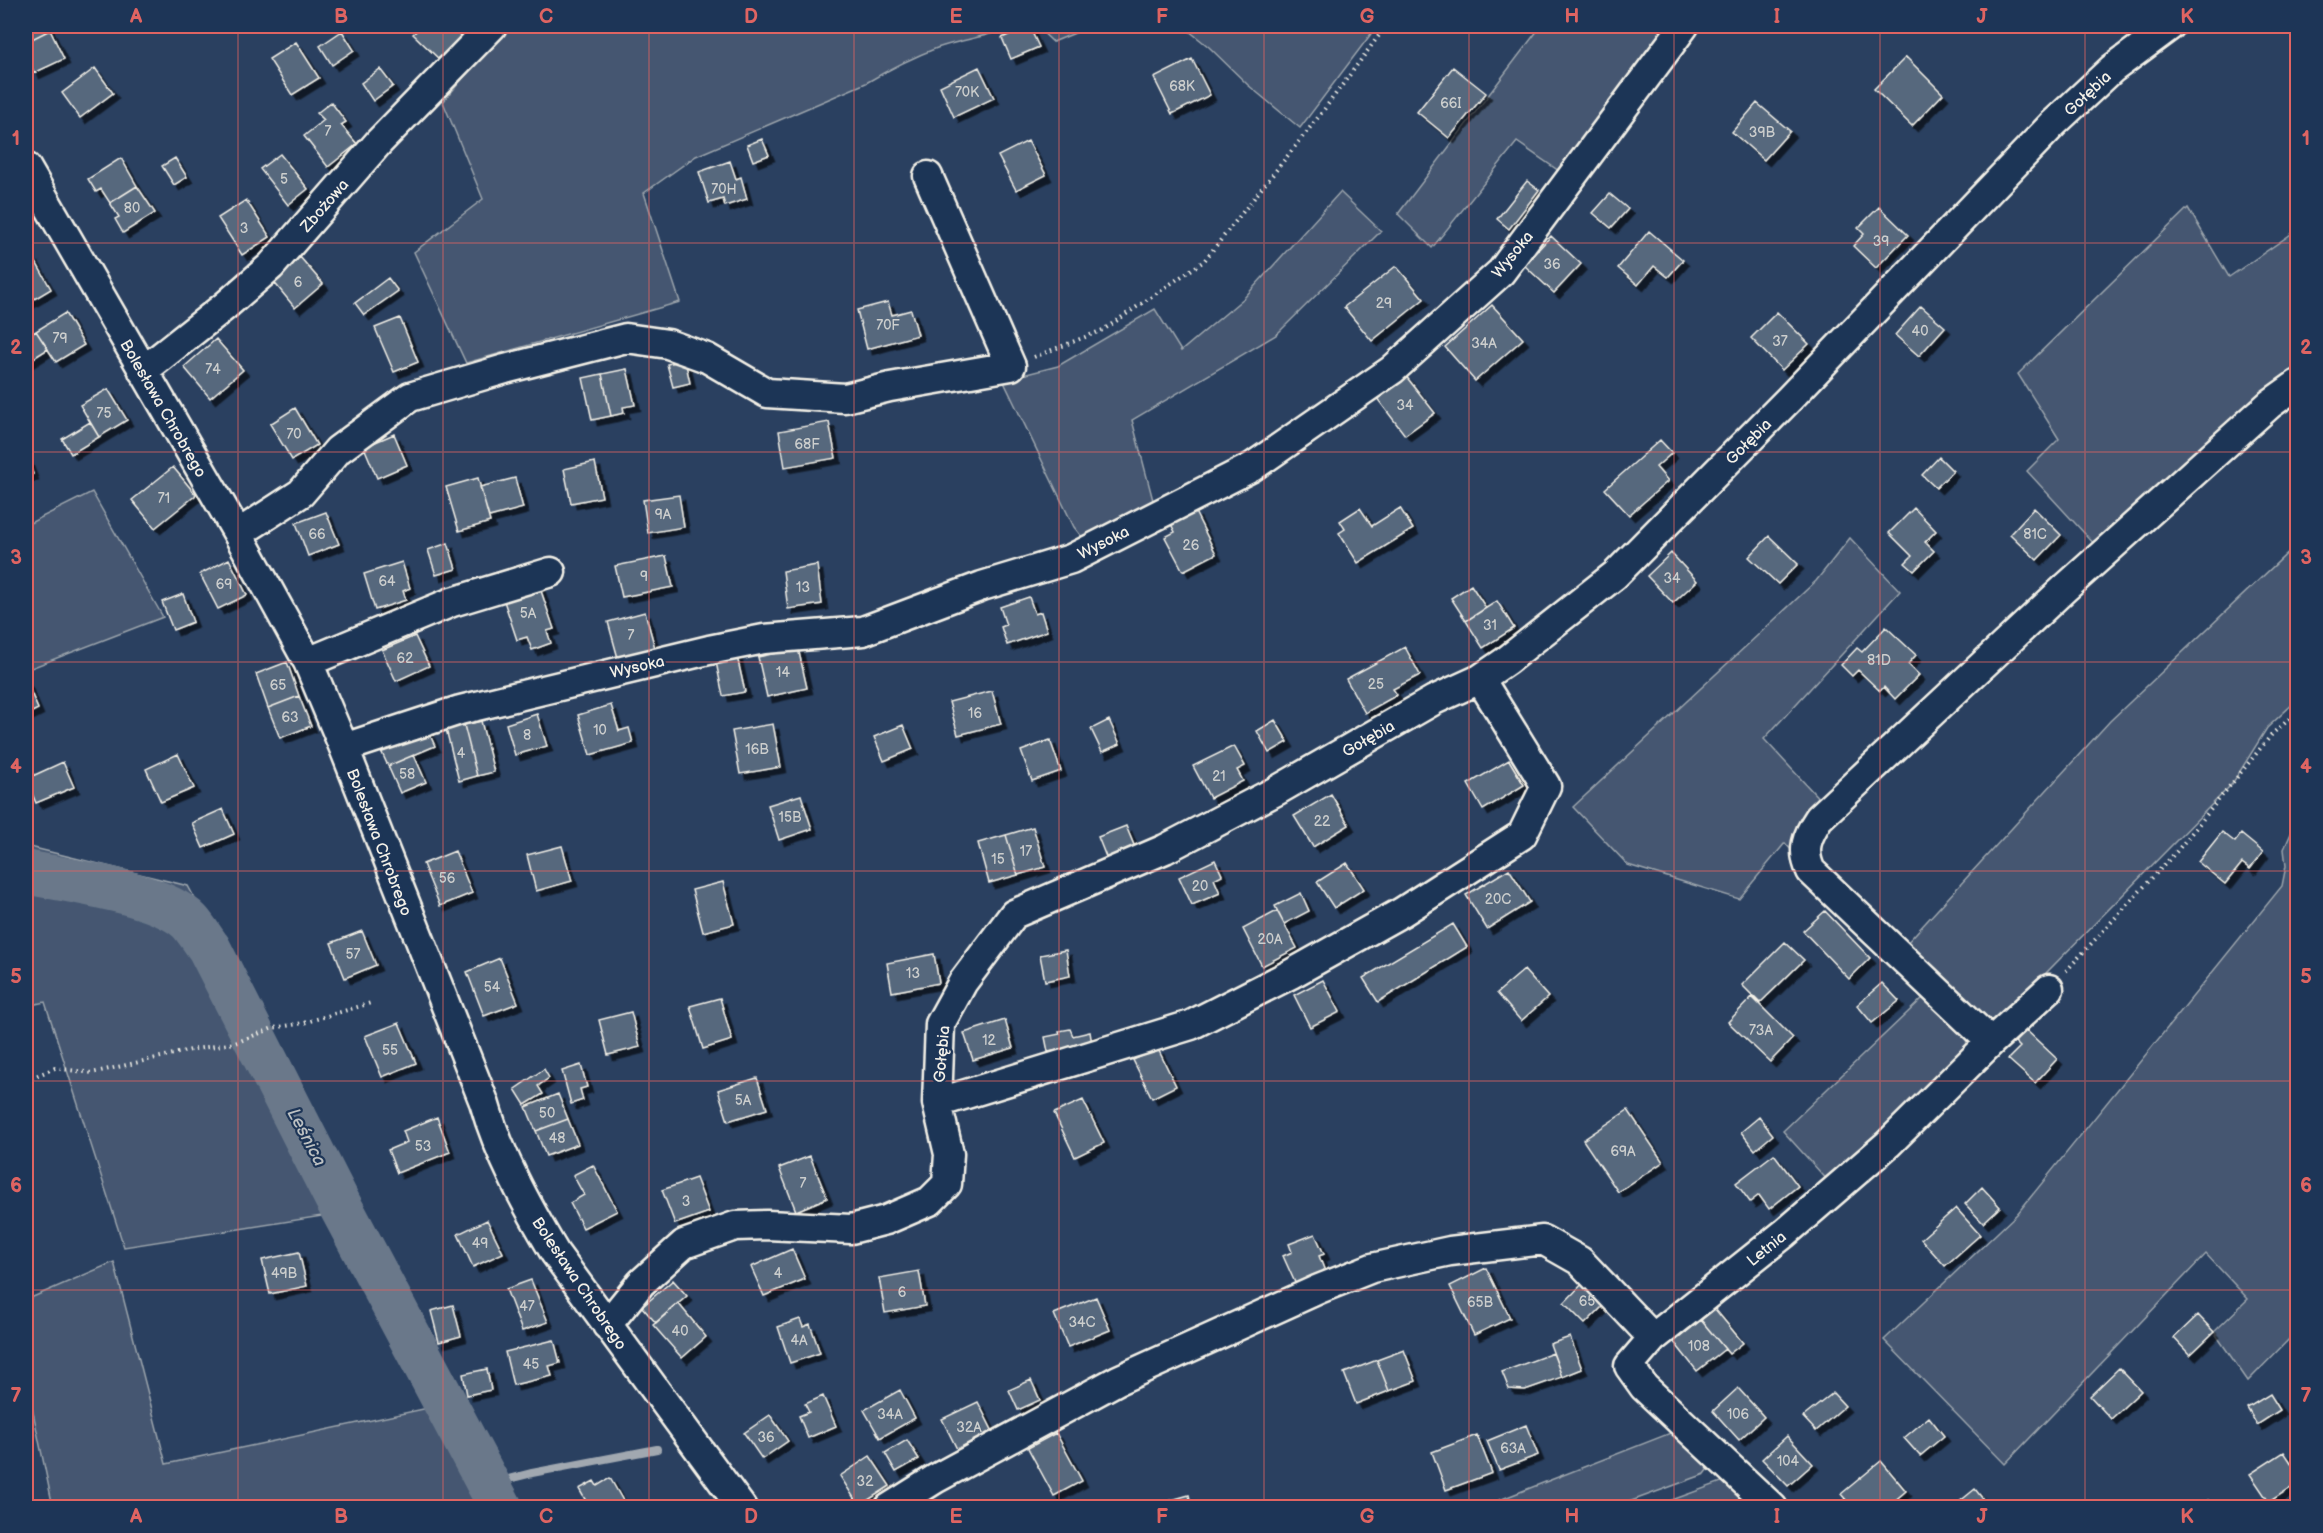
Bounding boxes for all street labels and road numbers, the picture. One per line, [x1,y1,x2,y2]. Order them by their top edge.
street label: Gołębia [2061,68,2115,121]
street label: Zbożowa [296,176,353,237]
street label: Wysoka [1488,228,1538,282]
street label: Bolesława Chrobrego [115,336,210,481]
street label: Gołębia [1722,415,1776,469]
street label: Wysoka [1075,522,1133,564]
street label: Wysoka [608,652,666,683]
street label: Gołębia [1339,717,1398,762]
street label: Bolesława Chrobrego [342,766,415,919]
street label: Gołębia [931,1025,954,1083]
street label: Bolesława Chrobrego [527,1214,630,1354]
street label: Letnia [1743,1228,1790,1271]

